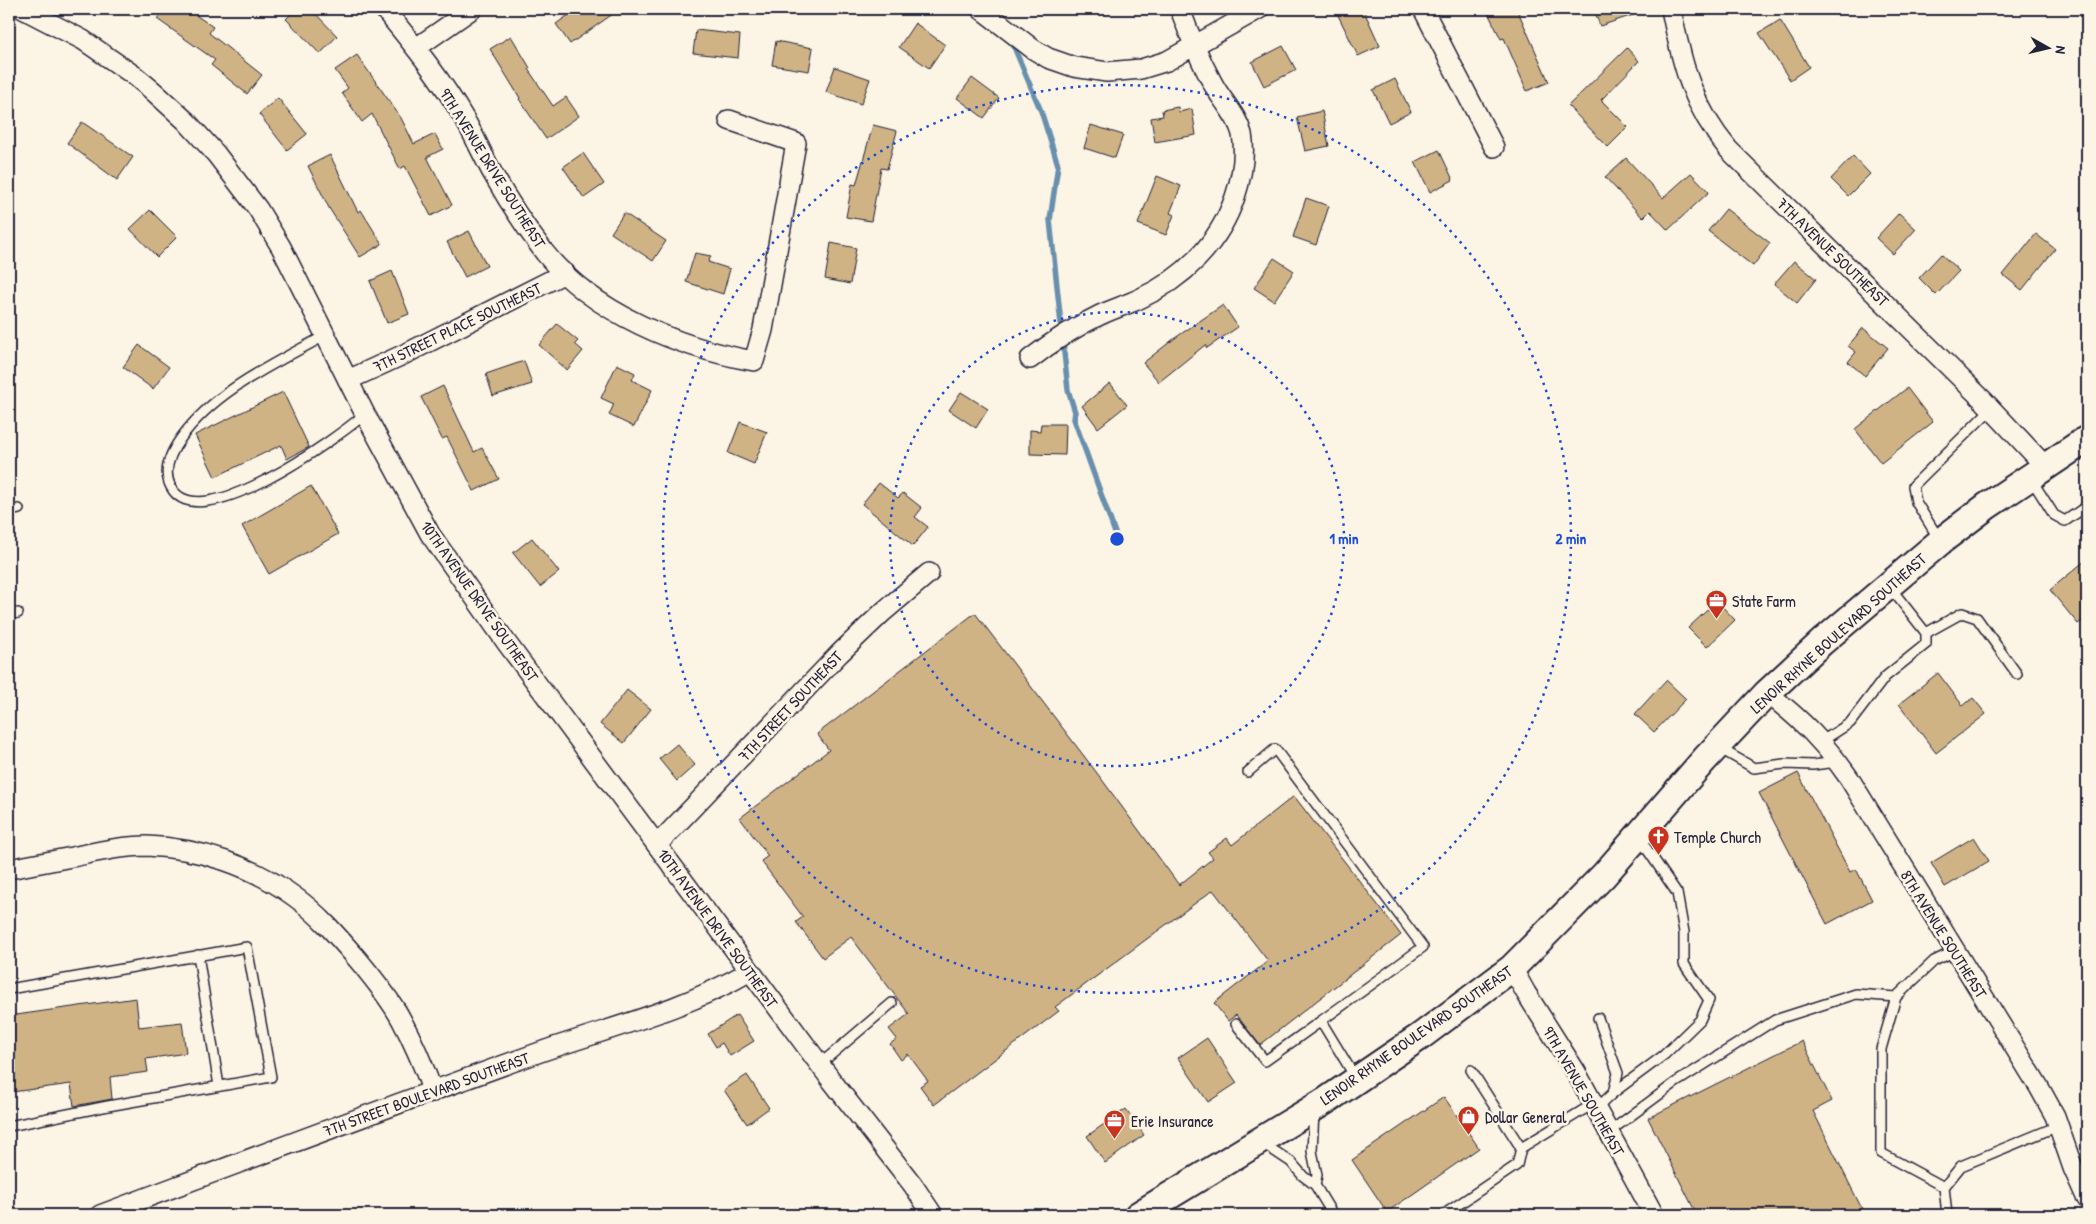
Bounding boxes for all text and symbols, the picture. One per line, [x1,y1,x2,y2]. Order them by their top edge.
north arrow [2024,22,2074,72]
text: N [2051,45,2071,55]
street label: 9TH AVENUE DRIVE SOUTHEAST [435,84,552,253]
street label: 7TH AVENUE SOUTHEAST [1772,193,1894,312]
street label: 7TH STREET PLACE SOUTHEAST [369,276,545,377]
street label: 10TH AVENUE DRIVE SOUTHEAST [416,516,544,686]
text: 1 min [1329,528,1359,549]
text: 2 min [1556,528,1587,549]
centre of rings [1108,530,1126,548]
street label: LENOIR RHYNE BOULEVARD SOUTHEAST [1745,547,1931,718]
office icon: State Farm [1704,589,1728,620]
place label: State Farm [1732,590,1796,612]
street label: 7TH STREET SOUTHEAST [733,646,847,766]
church icon: Temple Church [1646,825,1670,856]
place label: Temple Church [1674,826,1761,848]
street label: 10TH AVENUE DRIVE SOUTHEAST [653,844,784,1012]
street label: 8TH AVENUE SOUTHEAST [1896,866,1993,1003]
street label: LENOIR RHYNE BOULEVARD SOUTHEAST [1315,960,1517,1110]
street label: 9TH AVENUE SOUTHEAST [1538,1022,1630,1160]
street label: 7TH STREET BOULEVARD SOUTHEAST [320,1046,533,1142]
shop icon: Dollar General [1457,1105,1481,1136]
place label: Dollar General [1485,1106,1567,1128]
office icon: Erie Insurance [1103,1109,1127,1140]
place label: Erie Insurance [1131,1110,1214,1132]

